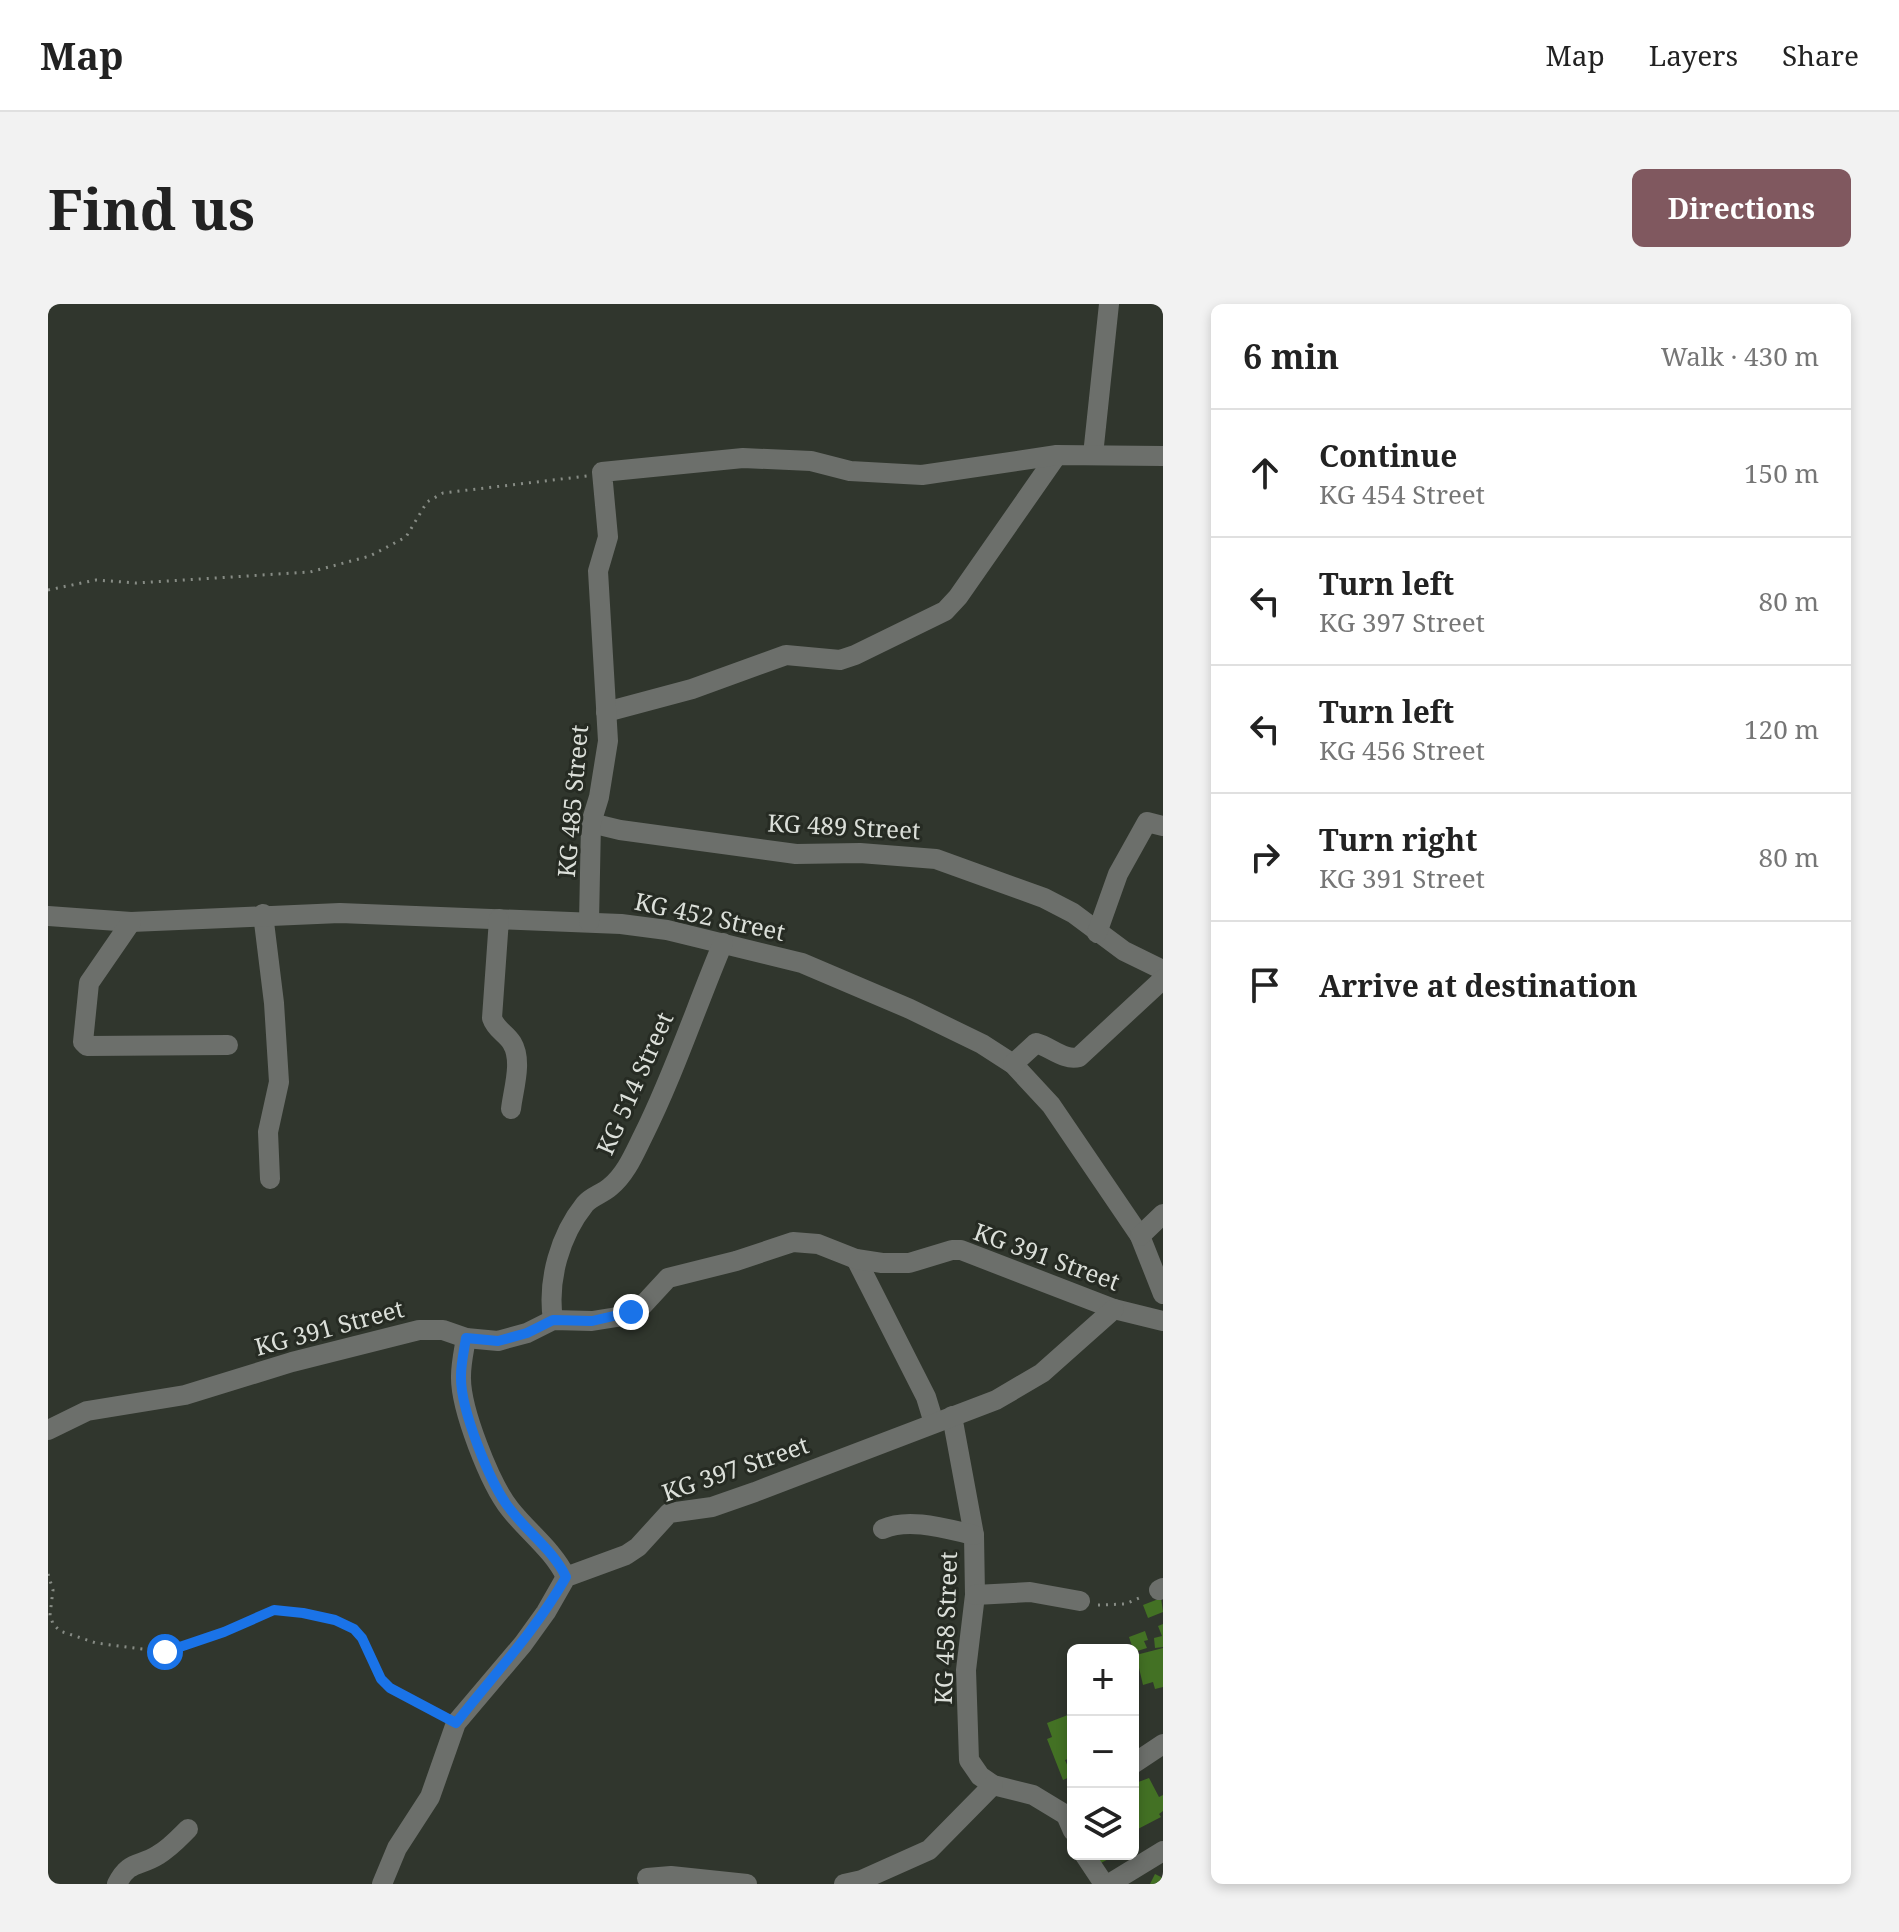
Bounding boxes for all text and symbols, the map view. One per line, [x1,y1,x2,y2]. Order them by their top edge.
text: Map [40,29,124,81]
text: Map [1546,36,1605,74]
text: Layers [1649,36,1738,74]
text: Share [1782,36,1859,74]
button: Directions [1632,169,1851,247]
text: Find us [48,170,255,246]
text: 6 min [1243,333,1339,379]
text: Walk · 430 m [1661,338,1819,374]
text: Continue [1319,435,1457,476]
icon: ahead [1243,451,1287,495]
text: 150 m [1744,455,1819,491]
text: KG 454 Street [1319,476,1485,512]
text: Turn left [1319,563,1454,604]
icon: left [1243,579,1287,623]
text: 80 m [1759,583,1819,619]
text: KG 397 Street [1319,604,1485,640]
text: Turn left [1319,691,1454,732]
icon: left [1243,707,1287,751]
text: 120 m [1744,711,1819,747]
street label: KG 485 Street [549,723,595,879]
text: KG 456 Street [1319,732,1485,768]
street label: KG 489 Street [767,806,921,846]
text: Turn right [1319,819,1477,860]
icon: right [1243,835,1287,879]
text: 80 m [1759,839,1819,875]
text: KG 391 Street [1319,860,1485,896]
street label: KG 452 Street [632,884,788,948]
icon: arrive [1243,963,1287,1007]
text: Arrive at destination [1319,965,1638,1006]
street label: KG 514 Street [588,1006,680,1160]
street label: KG 391 Street [969,1214,1125,1298]
street label: KG 391 Street [251,1291,407,1363]
route end [613,1294,649,1330]
street label: KG 397 Street [657,1427,813,1509]
street label: KG 458 Street [926,1551,964,1705]
route start [147,1634,183,1670]
map controls [1067,1644,1139,1860]
button: + [1067,1644,1139,1716]
button: − [1067,1716,1139,1788]
button: layers [1067,1788,1139,1860]

